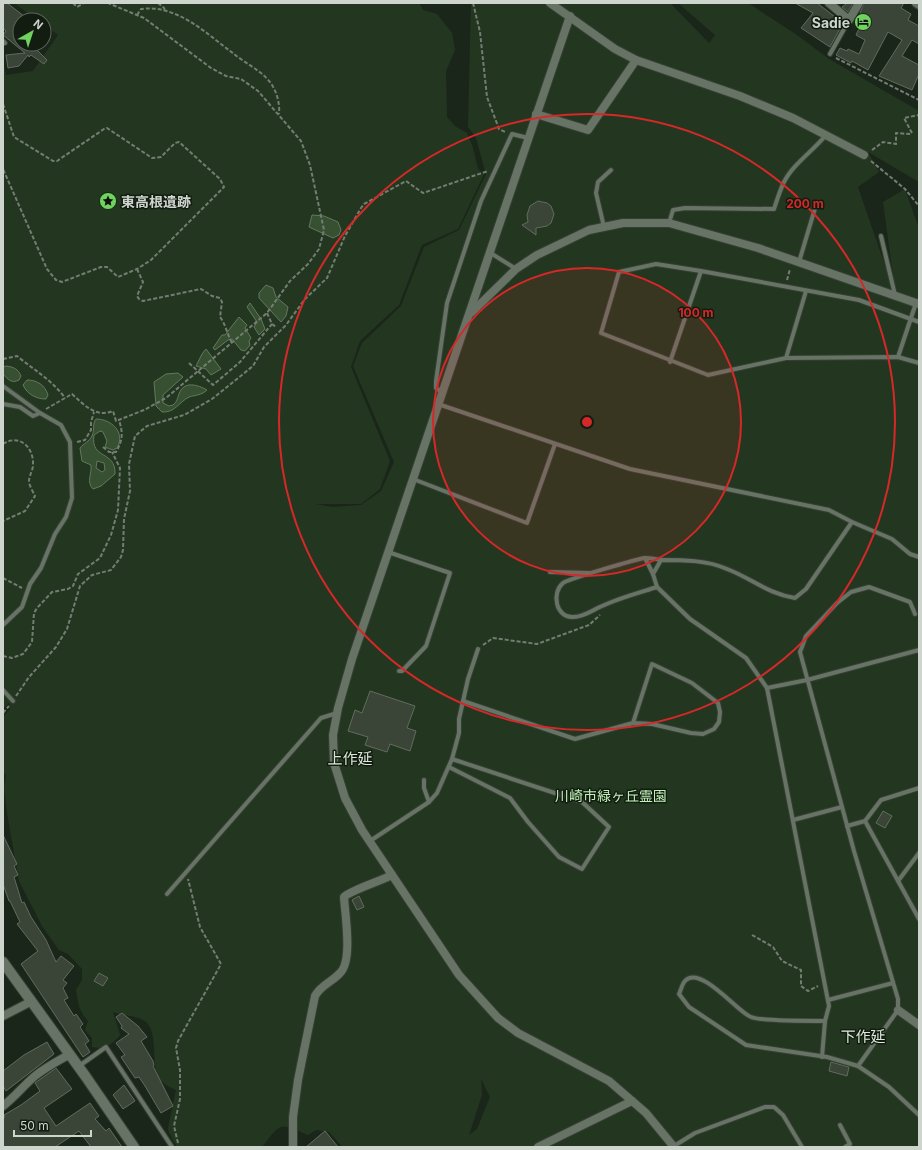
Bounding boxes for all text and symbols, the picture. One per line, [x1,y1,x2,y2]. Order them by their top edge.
north arrow [12,12,52,52]
hotel icon: Sadie [853,12,873,32]
place label: Sadie [812,14,850,31]
text: N [31,16,46,32]
place icon: 東高根遺跡 [98,191,118,211]
place label: 東高根遺跡 [121,193,191,210]
text: 200 m [786,196,824,211]
text: 100 m [678,305,714,320]
centre of rings [580,415,594,429]
district label: 上作延 [327,749,373,768]
park label: 川崎市緑ヶ丘霊園 [555,787,667,804]
district label: 下作延 [840,1027,886,1046]
scale bar [14,1112,91,1138]
text: 50 m [20,1118,49,1133]

